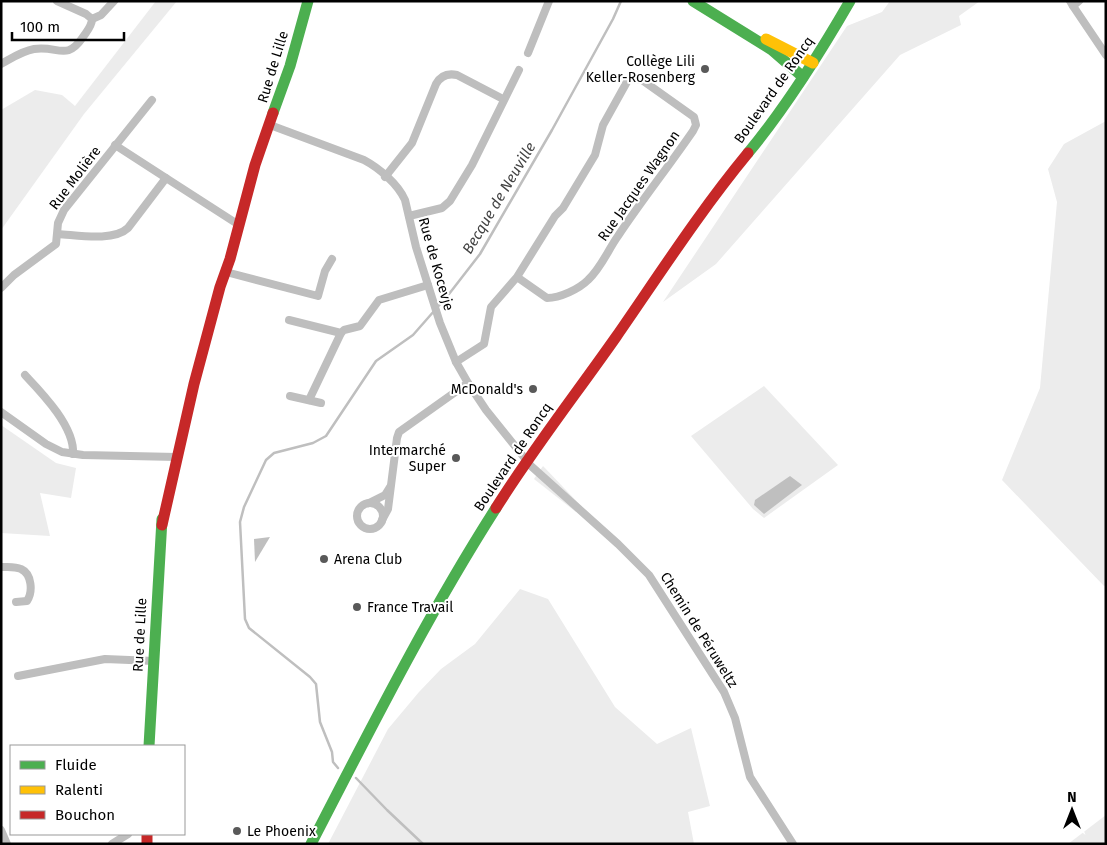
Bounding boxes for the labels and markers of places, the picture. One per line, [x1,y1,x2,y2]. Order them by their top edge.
place label: Collège Lili Keller-Rosenberg [586,53,696,86]
marker: Collège Lili Keller-Rosenberg [699,63,711,75]
place label: McDonald's [451,381,523,398]
marker: McDonald's [527,383,539,395]
place label: Intermarché Super [369,442,447,475]
marker: Intermarché Super [450,452,462,464]
place label: Arena Club [334,551,402,568]
marker: Arena Club [318,553,330,565]
place label: France Travail [367,599,453,616]
marker: France Travail [351,601,363,613]
place label: Le Phoenix [247,823,316,840]
marker: Le Phoenix [231,825,243,837]

